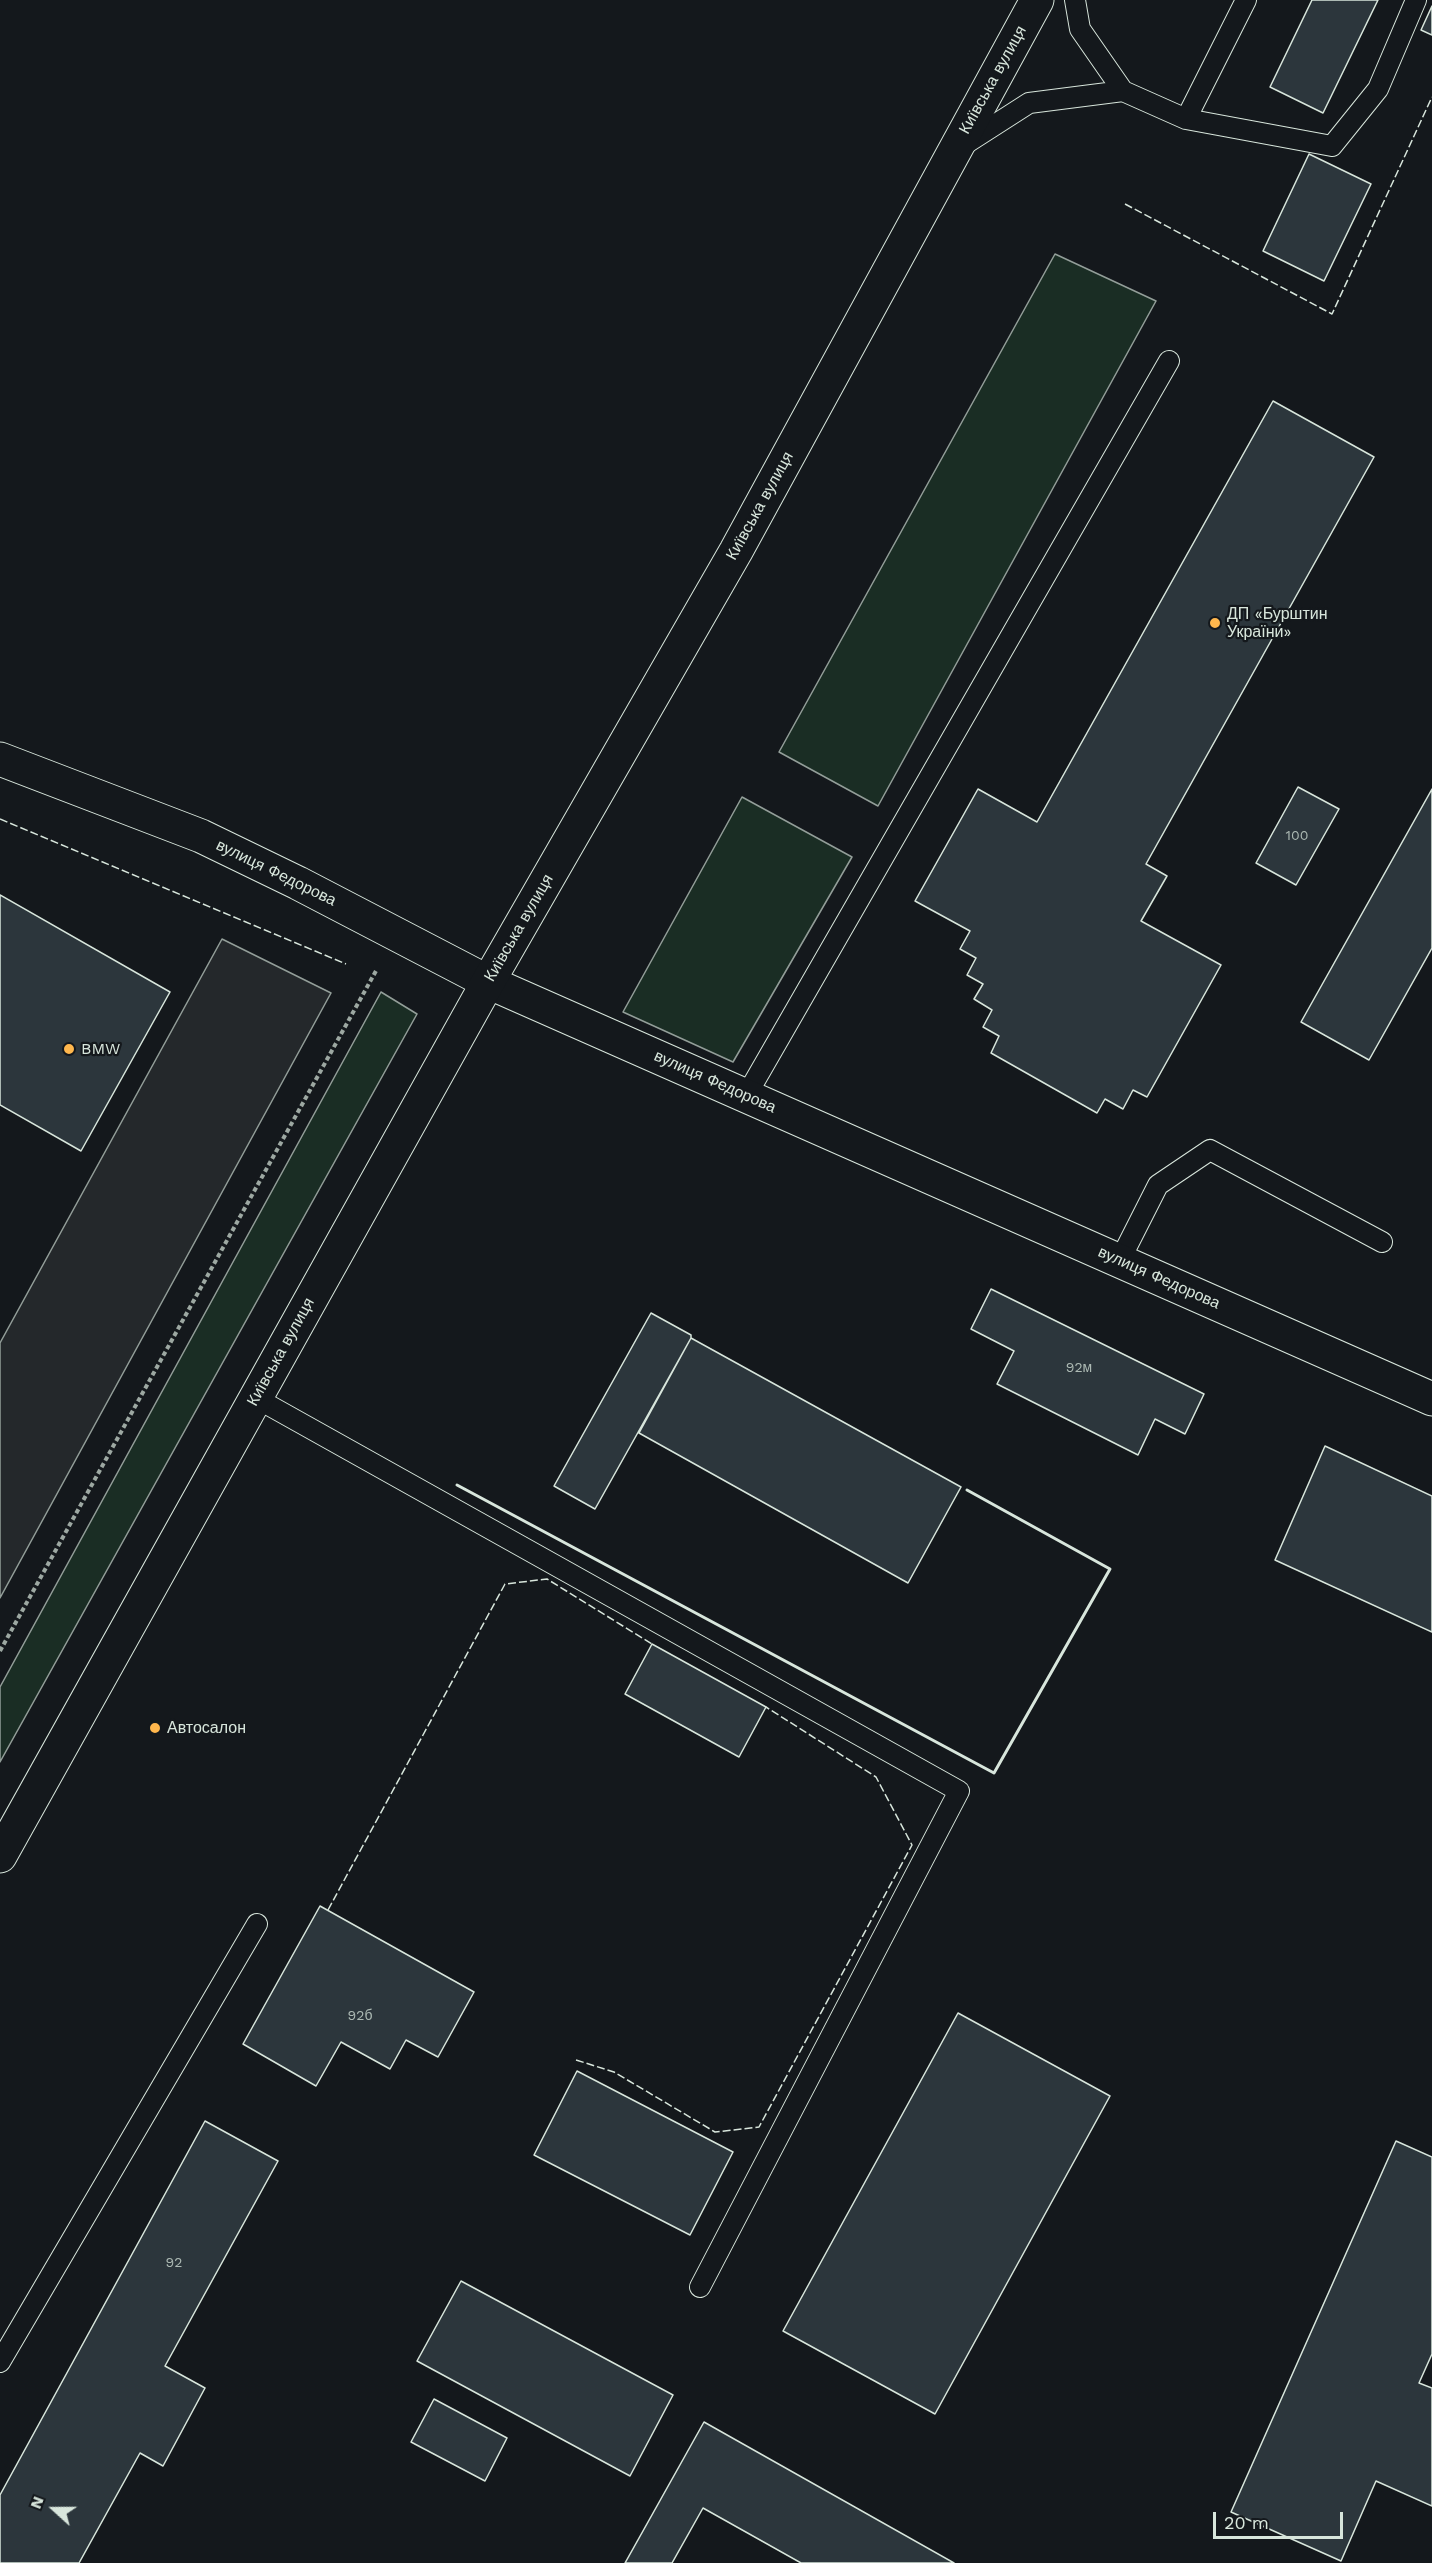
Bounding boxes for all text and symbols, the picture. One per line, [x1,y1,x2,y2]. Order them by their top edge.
street label: Київська вулиця [955,22,1031,138]
street label: Київська вулиця [722,448,798,564]
place label: ДП «Бурштин України» [1227,604,1327,642]
marker: ДП «Бурштин України» [1208,616,1222,630]
house number: 100 [1286,828,1308,844]
street label: вулиця Федорова [213,836,339,910]
street label: Київська вулиця [480,871,558,985]
place label: BMW [81,1039,120,1059]
marker: BMW [62,1042,76,1056]
street label: вулиця Федорова [651,1047,779,1117]
street label: вулиця Федорова [1095,1243,1223,1313]
street label: Київська вулиця [243,1294,319,1410]
house number: 92м [1066,1360,1092,1376]
place label: Автосалон [167,1718,246,1738]
marker: Автосалон [148,1721,162,1735]
house number: 92б [348,2008,372,2024]
house number: 92 [166,2255,182,2271]
north arrow [24,2479,84,2539]
text: N [26,2493,48,2511]
scale bar [1216,2500,1346,2538]
text: 20 m [1224,2512,1269,2533]

